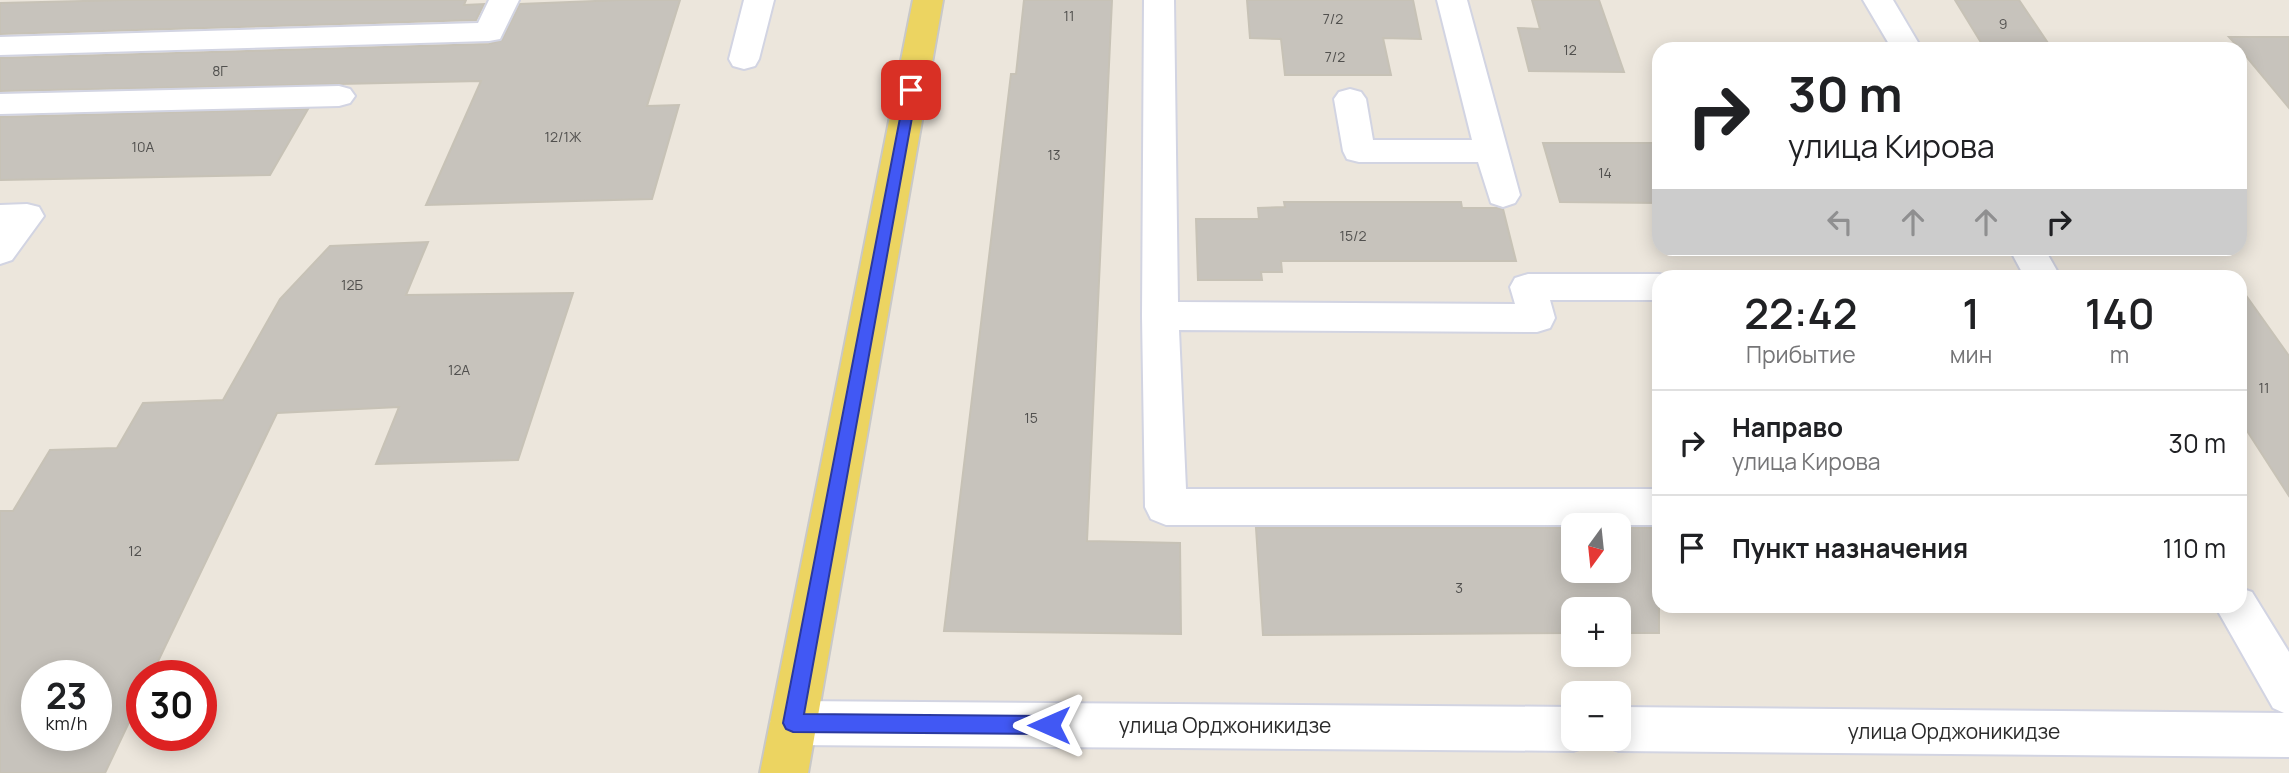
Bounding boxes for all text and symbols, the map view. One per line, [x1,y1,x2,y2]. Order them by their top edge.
house number: 11 [1064,6,1074,25]
house number: 7/2 [1323,9,1343,28]
house number: 9 [1999,14,2007,33]
house number: 12 [1563,40,1577,59]
house number: 7/2 [1325,47,1345,66]
pin [881,60,941,120]
text: 30 m [1788,60,1903,127]
house number: 8Г [212,61,228,80]
icon: right [1673,70,1764,161]
icon: arrive [892,71,930,109]
text: улица Кирова [1788,124,1995,168]
house number: 12/1Ж [545,127,582,146]
house number: 10А [132,137,155,156]
house number: 13 [1047,145,1061,164]
house number: 14 [1598,163,1612,182]
icon: left [1821,203,1859,241]
icon: ahead [1894,203,1932,241]
icon: ahead [1967,203,2005,241]
icon: right [2040,203,2078,241]
house number: 15/2 [1340,226,1366,245]
house number: 12Б [341,275,363,294]
text: 22:42 [1744,284,1857,342]
text: 1 [1962,284,1980,342]
text: 140 [2085,284,2155,342]
text: Прибытие [1746,338,1856,370]
text: мин [1950,338,1992,370]
text: m [2110,338,2129,370]
house number: 12А [448,360,470,379]
house number: 11 [2259,378,2269,397]
house number: 15 [1024,408,1038,427]
text: Направо [1732,409,1843,445]
icon: right [1673,424,1711,462]
text: 30 m [2169,425,2226,461]
text: улица Кирова [1732,445,1881,477]
north arrow [1561,513,1631,583]
map controls [1561,513,1631,751]
icon: arrive [1673,529,1711,567]
text: Пункт назначения [1732,530,1968,566]
text: 110 m [2163,530,2226,566]
house number: 12 [128,541,142,560]
house number: 3 [1455,578,1463,597]
button: + [1561,597,1631,667]
speed limit sign: 30 [126,660,217,751]
text: 23 [46,672,87,720]
button: − [1561,681,1631,751]
position arrow [1012,688,1086,762]
text: km/h [46,711,87,735]
street label: улица Орджоникидзе [1119,711,1331,739]
street label: улица Орджоникидзе [1848,717,2060,745]

